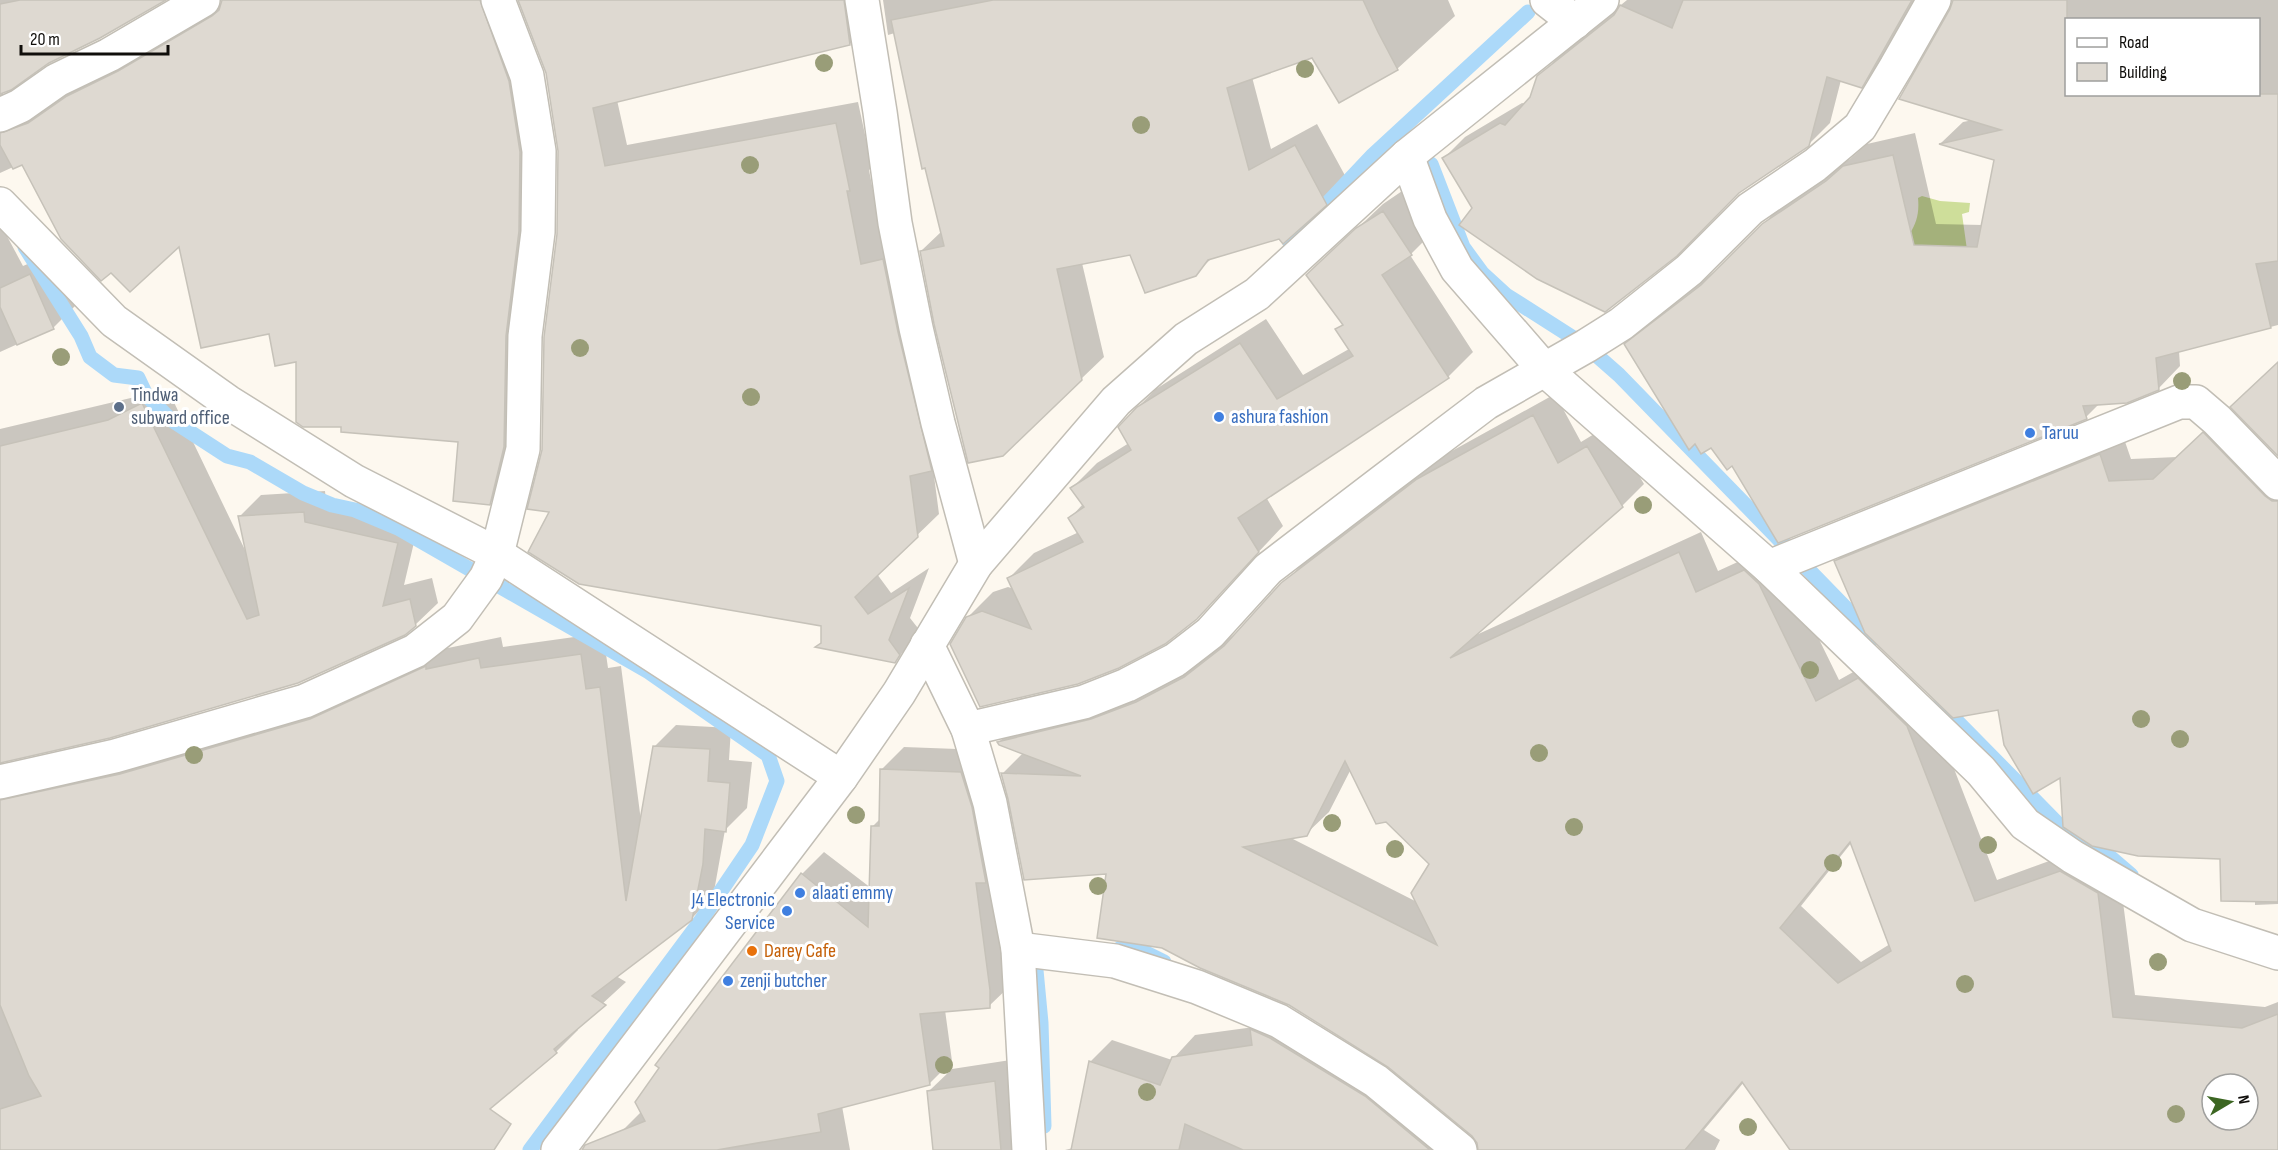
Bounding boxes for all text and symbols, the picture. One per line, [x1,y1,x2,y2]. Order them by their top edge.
scale bar [21,18,168,56]
legend [2065,18,2260,96]
text: 20 m [30,29,60,50]
text: Road [2119,32,2149,53]
text: Building [2119,62,2167,83]
place label: Tindwa subward office [131,383,230,430]
marker: Tindwa subward office [112,400,126,414]
place label: ashura fashion [1231,405,1329,429]
marker: ashura fashion [1212,410,1226,424]
place label: Taruu [2042,421,2079,445]
marker: Taruu [2023,426,2037,440]
place label: alaati emmy [812,881,893,905]
marker: alaati emmy [793,886,807,900]
place label: J4 Electronic Service [690,888,775,935]
marker: J4 Electronic Service [780,904,794,918]
place label: Darey Cafe [764,939,836,963]
marker: Darey Cafe [745,944,759,958]
place label: zenji butcher [740,969,827,993]
marker: zenji butcher [721,974,735,988]
north arrow [2200,1072,2260,1132]
text: N [2233,1094,2253,1106]

